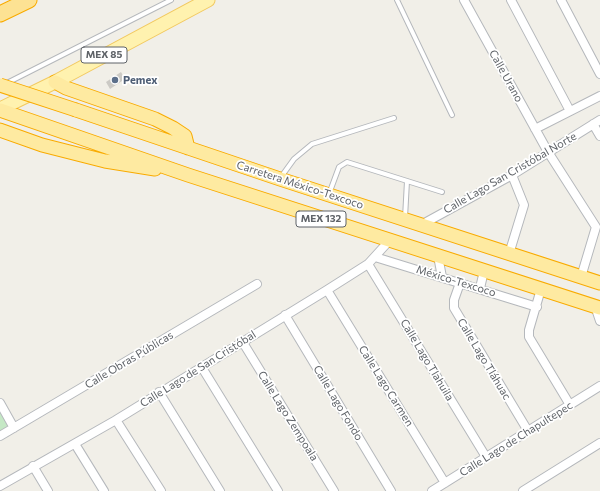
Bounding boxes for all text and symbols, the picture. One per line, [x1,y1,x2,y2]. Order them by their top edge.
road number: MEX 85 [81,47,127,63]
street label: Calle Urano [486,48,526,104]
place label: Pemex [123,73,157,87]
marker: Pemex [110,75,120,85]
street label: Calle Lago San Cristóbal Norte [441,129,579,217]
street label: Carretera México-Texcoco [235,158,365,212]
road number: MEX 132 [296,211,346,227]
street label: México-Texcoco [415,263,497,299]
street label: Calle Lago Tláhuac [455,316,513,402]
street label: Calle Lago Tlahuila [397,317,457,403]
street label: Calle Obras Públicas [82,328,176,392]
street label: Calle Lago de San Cristóbal [138,328,258,410]
street label: Calle Lago Carmen [356,343,416,429]
street label: Calle Lago Fondo [310,363,366,443]
street label: Calle Lago Zempoala [255,369,321,463]
street label: Calle Lago de Chapultepec [457,399,575,479]

